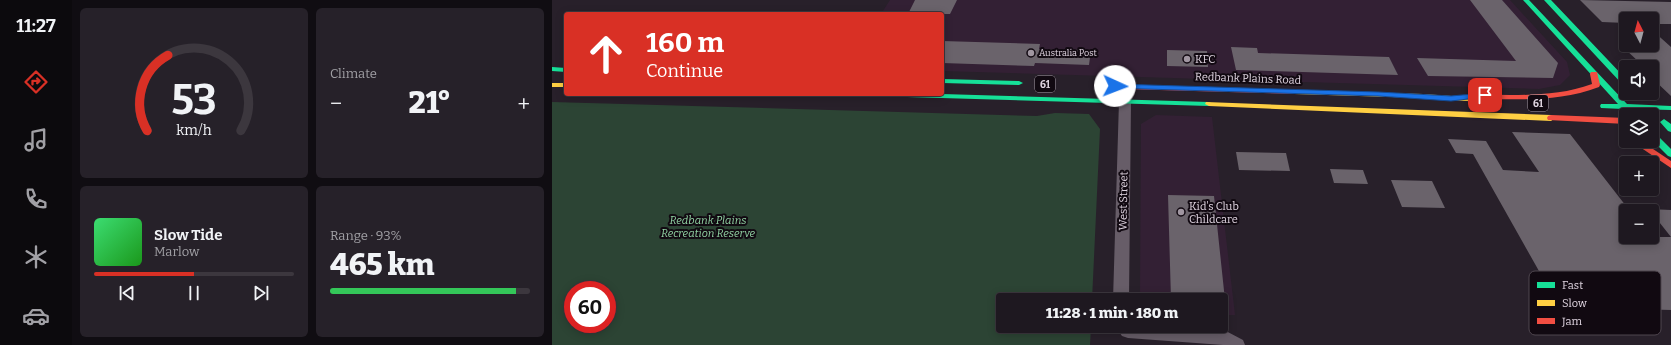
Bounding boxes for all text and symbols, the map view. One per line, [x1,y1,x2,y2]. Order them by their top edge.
north arrow [1619,12,1659,52]
map controls [1619,12,1659,244]
text: 11:27 [16,15,56,37]
text: 160 m [646,26,724,59]
icon: ahead [580,28,632,80]
marker: Australia Post [1026,48,1036,58]
place label: Australia Post [1039,48,1097,58]
place label: KFC [1195,53,1215,66]
marker: KFC [1182,54,1192,64]
text: Continue [646,60,723,82]
button: sound [1619,60,1659,100]
position arrow [1094,65,1136,107]
text: Climate [330,66,377,81]
icon: directions [22,68,50,96]
street label: Redbank Plains Road [1195,70,1302,87]
text: 53 [171,75,217,125]
road number: 61 [1035,76,1055,92]
pin [1468,78,1502,112]
icon: arrive [1474,84,1496,106]
text: 21° [409,85,451,121]
text: − [330,90,342,117]
text: + [517,90,530,117]
road number: 61 [1528,95,1548,111]
button: layers [1619,108,1659,148]
text: km/h [176,121,212,138]
icon: music [22,126,50,154]
button: + [1619,156,1659,196]
street label: West Street [1116,171,1131,231]
icon: phone [22,185,50,213]
place label: Kid's Club Childcare [1189,200,1239,226]
button: − [1619,204,1659,244]
marker: Kid's Club Childcare [1176,207,1186,217]
park label: Redbank Plains Recreation Reserve [661,214,756,240]
text: Slow Tide [154,226,222,244]
text: Range · 93% [330,228,402,243]
icon: climate [22,243,50,271]
text: Marlow [154,244,199,259]
text: 465 km [330,247,434,283]
legend [1529,271,1661,335]
text: Fast [1562,279,1583,292]
speed limit sign: 60 [564,281,616,333]
icon: previous [116,282,138,304]
icon: pause [183,282,205,304]
icon: next [250,282,272,304]
text: Slow [1562,297,1587,310]
icon: car [22,302,50,330]
text: 11:28 · 1 min · 180 m [1046,304,1178,322]
text: Jam [1561,315,1582,328]

